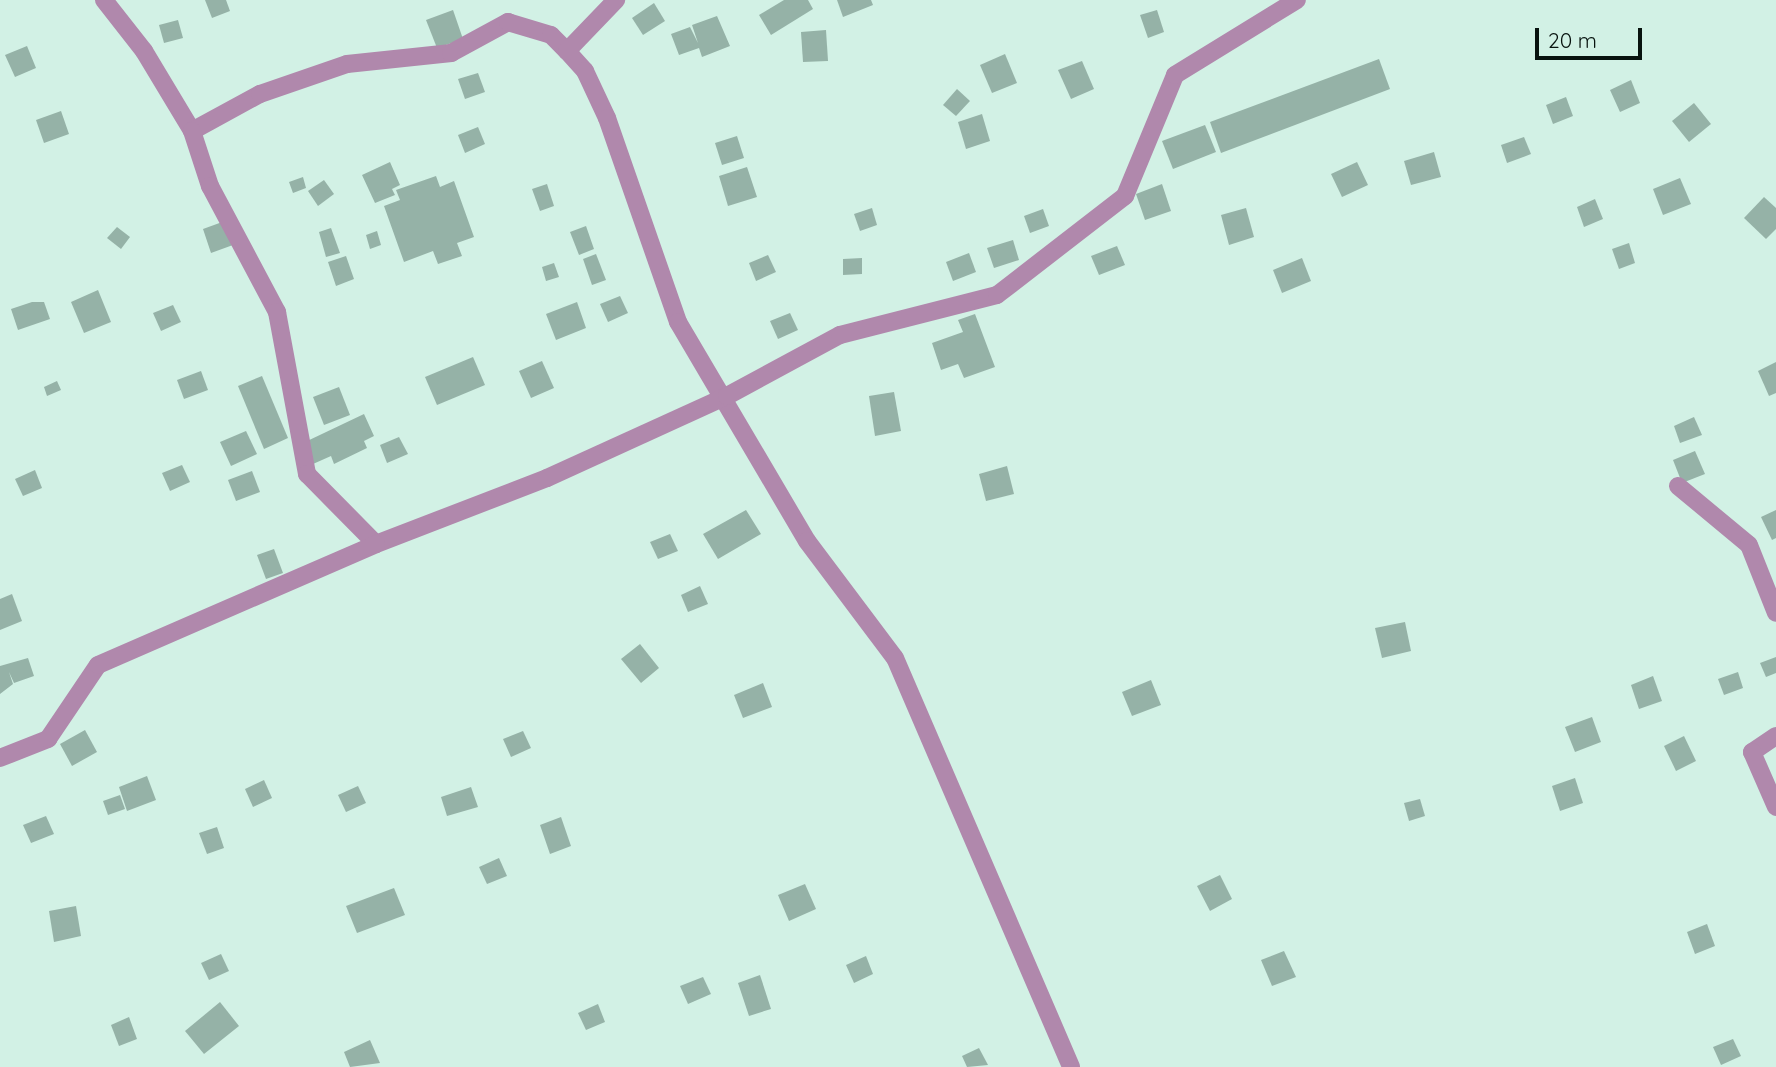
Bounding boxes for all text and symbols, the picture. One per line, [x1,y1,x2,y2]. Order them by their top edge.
scale bar [1538,14,1645,58]
text: 20 m [1548,27,1597,53]

